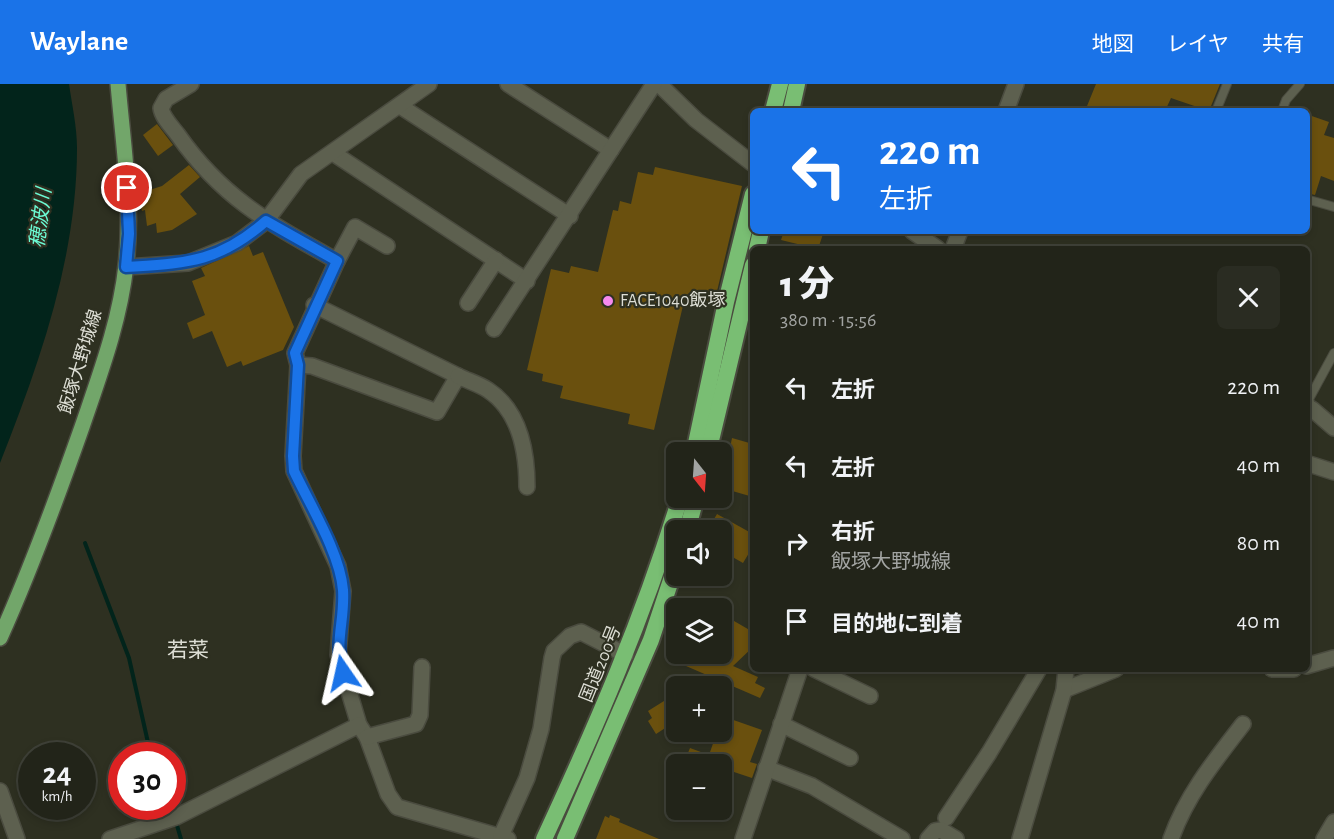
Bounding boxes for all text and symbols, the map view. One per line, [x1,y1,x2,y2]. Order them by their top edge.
text: Waylane [30,28,128,56]
text: 地図 [1092,34,1134,55]
text: レイヤ [1167,34,1229,55]
text: 共有 [1262,34,1304,55]
text: 220 m [879,130,981,172]
icon: left [780,132,858,210]
pin [101,162,152,213]
icon: arrive [110,171,143,204]
water label: 穂波川 [26,185,55,249]
text: 左折 [879,186,933,213]
button: close [1217,266,1280,329]
text: 1 分 [780,267,834,303]
place label: FACE1040飯塚 [620,291,725,310]
marker: FACE1040飯塚 [601,294,615,308]
street label: 飯塚大野城線 [55,307,105,416]
text: 380 m · 15:56 [780,310,876,330]
icon: left [780,371,813,404]
text: 220 m [1227,376,1280,398]
text: 左折 [831,379,875,401]
north arrow [666,442,732,508]
map controls [666,442,732,820]
icon: left [780,449,813,482]
text: 40 m [1237,454,1280,476]
text: 左折 [831,457,875,479]
button: sound [666,520,732,586]
text: 右折 [831,521,875,543]
icon: right [780,527,813,560]
text: 80 m [1237,532,1280,554]
text: 飯塚大野城線 [831,552,951,572]
button: layers [666,598,732,664]
icon: arrive [780,605,813,638]
text: 40 m [1237,610,1280,632]
text: 目的地に到着 [831,613,963,635]
street label: 国道200号 [576,622,625,705]
district label: 若菜 [167,639,209,661]
position arrow [311,641,375,705]
button: + [666,676,732,742]
speed limit sign: 30 [108,742,186,820]
button: − [666,754,732,820]
text: 24 [42,759,72,789]
text: km/h [42,789,72,804]

